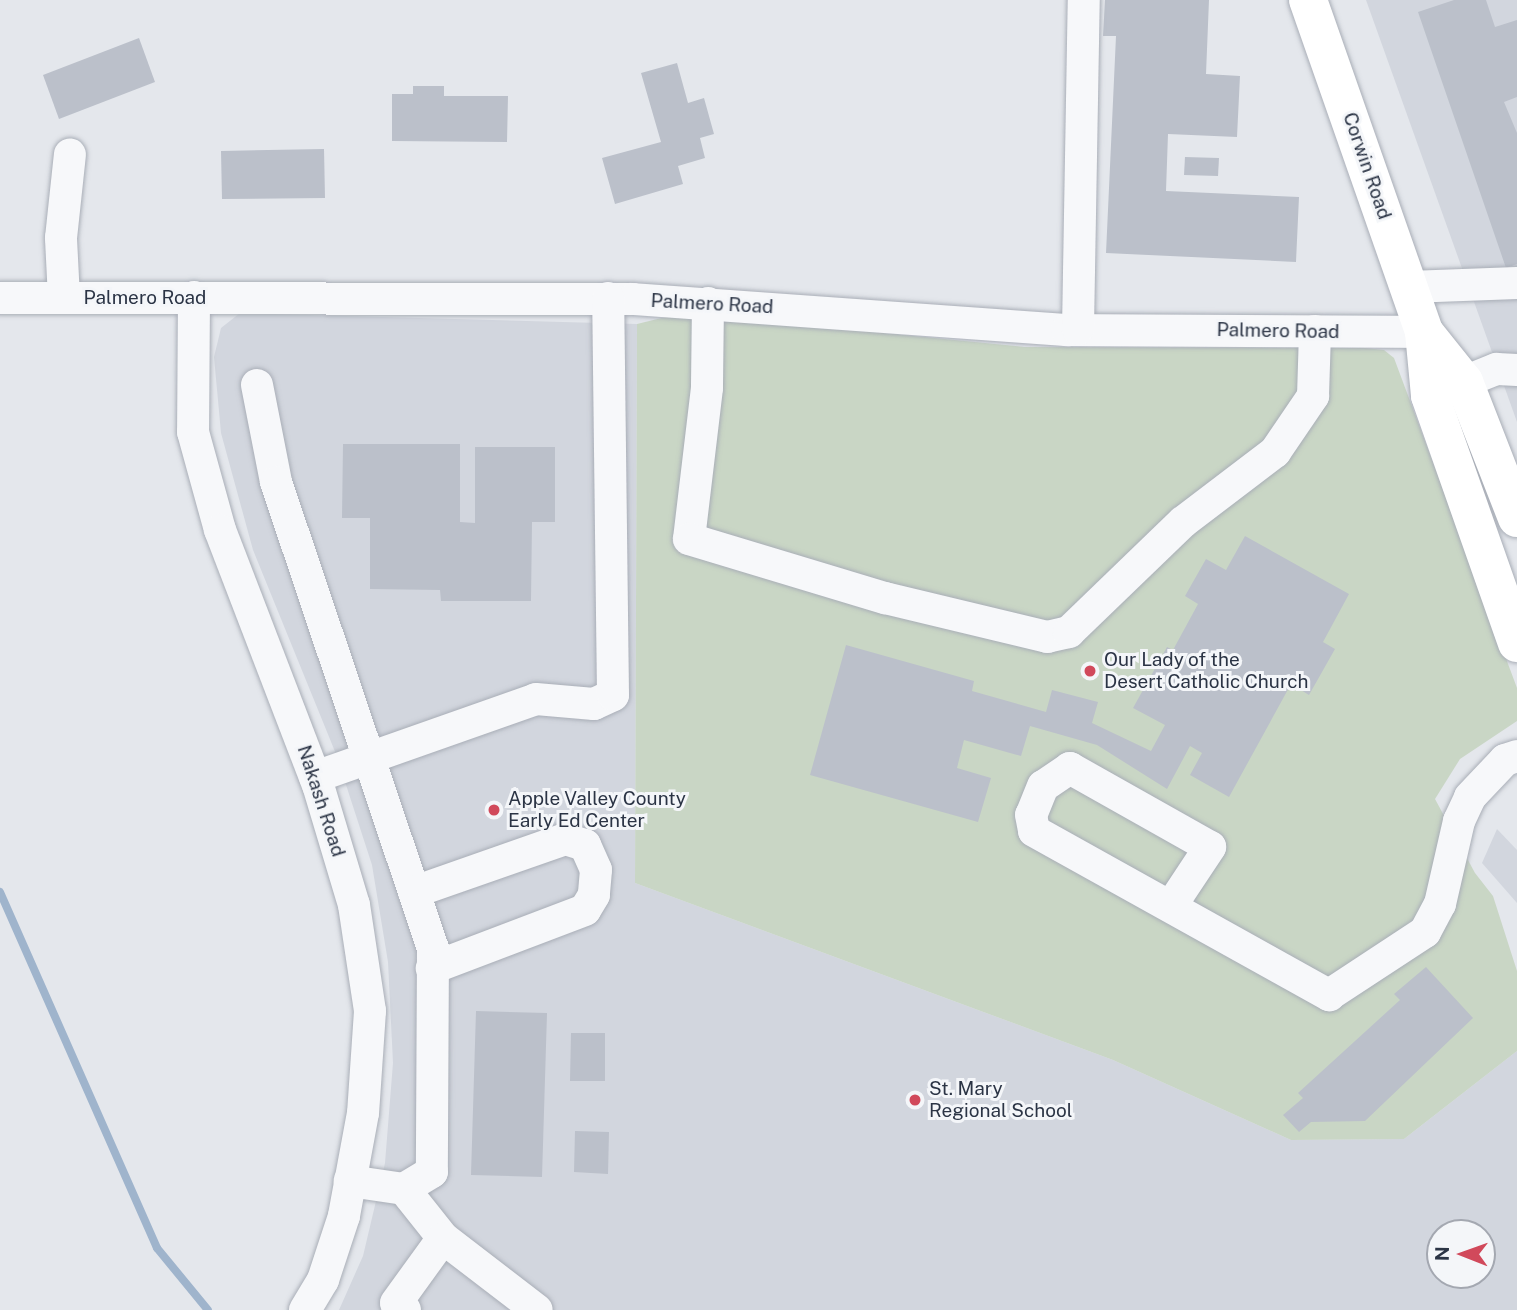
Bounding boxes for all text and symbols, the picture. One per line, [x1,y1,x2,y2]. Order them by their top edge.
street label: Corwin Road [1338,109,1396,223]
street label: Palmero Road [84,287,206,309]
street label: Palmero Road [650,289,774,319]
street label: Palmero Road [1216,319,1340,343]
place label: Our Lady of the Desert Catholic Church [1104,649,1308,693]
marker: Our Lady of the Desert Catholic Church [1082,663,1098,679]
street label: Nakash Road [292,742,350,860]
place label: Apple Valley County Early Ed Center [508,788,686,832]
marker: Apple Valley County Early Ed Center [486,802,502,818]
place label: St. Mary Regional School [929,1078,1072,1122]
marker: St. Mary Regional School [907,1092,923,1108]
north arrow [1426,1219,1496,1289]
text: N [1431,1246,1453,1261]

